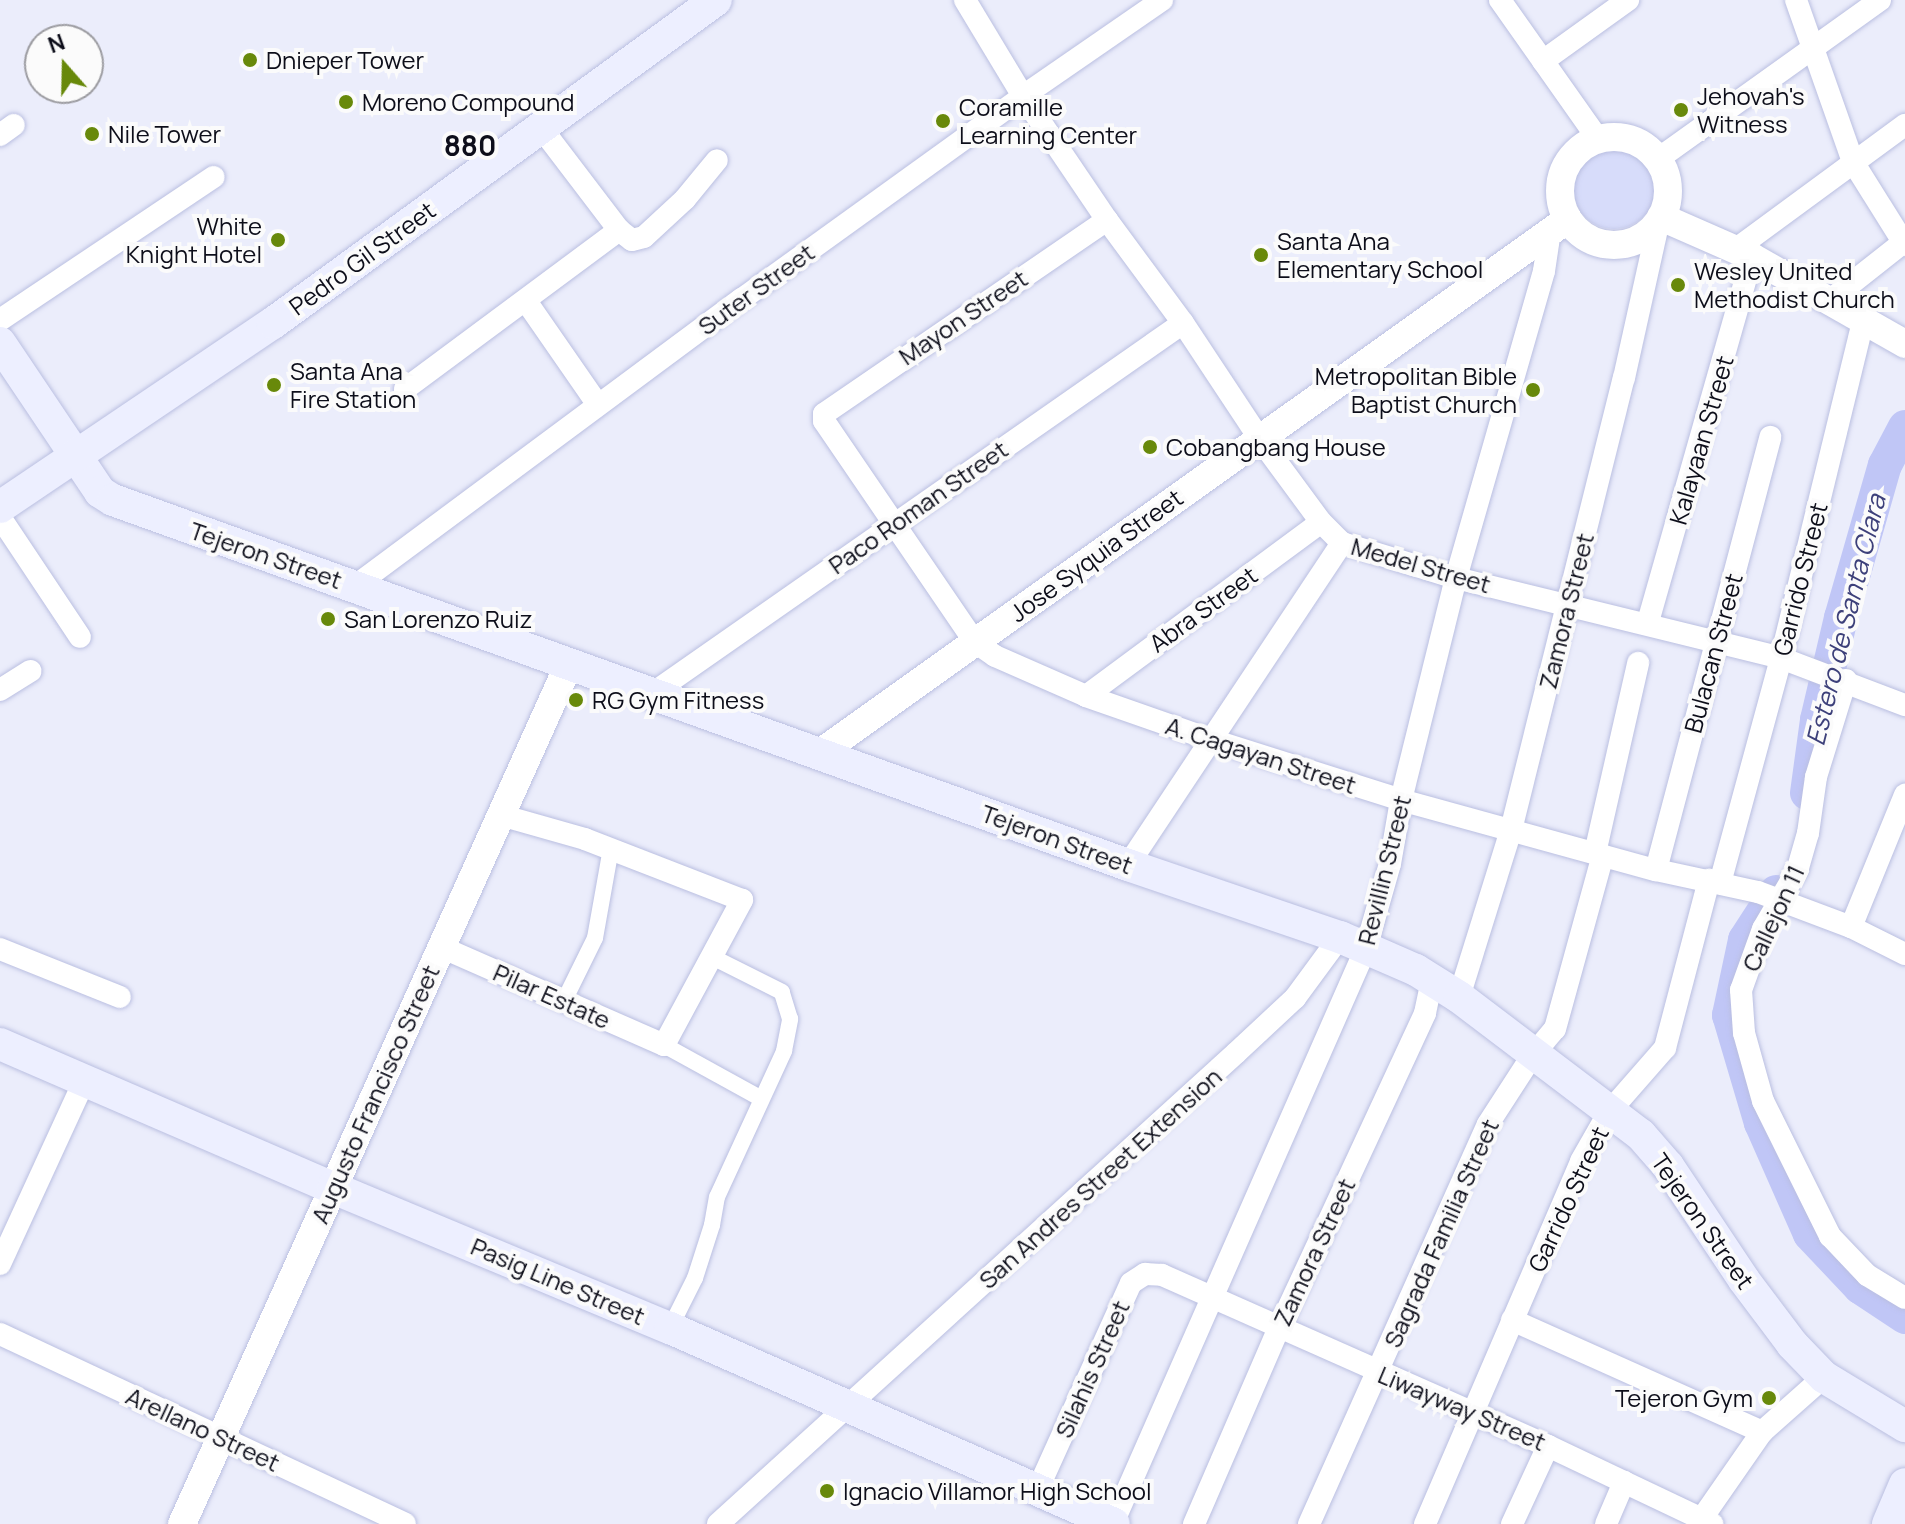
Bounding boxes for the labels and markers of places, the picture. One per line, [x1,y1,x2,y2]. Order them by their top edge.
place label: Dnieper Tower [266,46,424,74]
marker: Dnieper Tower [241,51,259,69]
place label: Jehovah's Witness [1697,82,1805,138]
place label: Moreno Compound [362,88,574,116]
marker: Moreno Compound [337,93,355,111]
place label: Coramille Learning Center [959,93,1137,149]
marker: Jehovah's Witness [1672,101,1690,119]
marker: Coramille Learning Center [934,112,952,130]
place label: Nile Tower [108,120,221,148]
marker: Nile Tower [83,125,101,143]
place label: White Knight Hotel [126,212,262,268]
place label: Santa Ana Elementary School [1277,227,1483,283]
marker: White Knight Hotel [269,231,287,249]
marker: Santa Ana Elementary School [1252,246,1270,264]
place label: Wesley United Methodist Church [1694,257,1895,313]
marker: Wesley United Methodist Church [1669,276,1687,294]
place label: Santa Ana Fire Station [290,357,416,413]
place label: Metropolitan Bible Baptist Church [1315,362,1517,418]
marker: Santa Ana Fire Station [265,376,283,394]
marker: Metropolitan Bible Baptist Church [1524,381,1542,399]
place label: Cobangbang House [1166,433,1386,461]
marker: Cobangbang House [1141,438,1159,456]
place label: San Lorenzo Ruiz [344,605,532,633]
marker: San Lorenzo Ruiz [319,610,337,628]
place label: RG Gym Fitness [592,686,764,714]
marker: RG Gym Fitness [567,691,585,709]
place label: Tejeron Gym [1615,1384,1753,1412]
marker: Tejeron Gym [1760,1389,1778,1407]
place label: Ignacio Villamor High School [843,1477,1152,1505]
marker: Ignacio Villamor High School [818,1482,836,1500]

